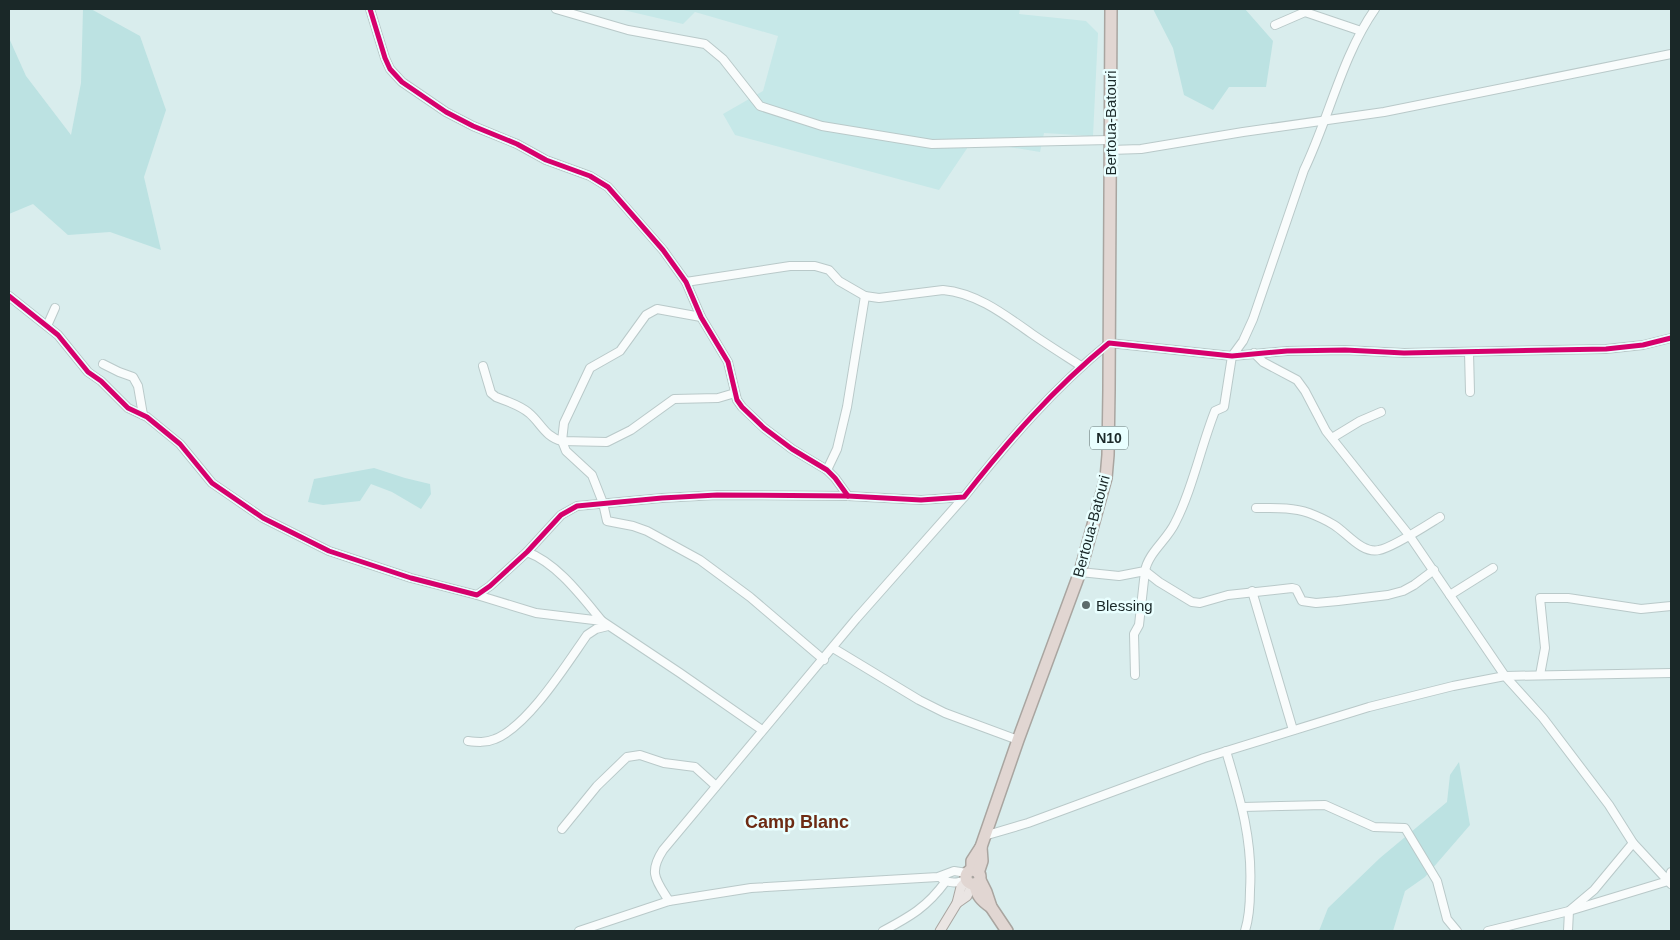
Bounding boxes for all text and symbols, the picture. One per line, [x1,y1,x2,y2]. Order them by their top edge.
street label: Bertoua-Batouri [1102,70,1119,176]
road number: N10 [1090,426,1128,449]
street label: Bertoua-Batouri [1069,473,1113,579]
place label: Blessing [1096,597,1153,614]
marker: Blessing [1080,599,1092,611]
district label: Camp Blanc [745,812,849,832]

